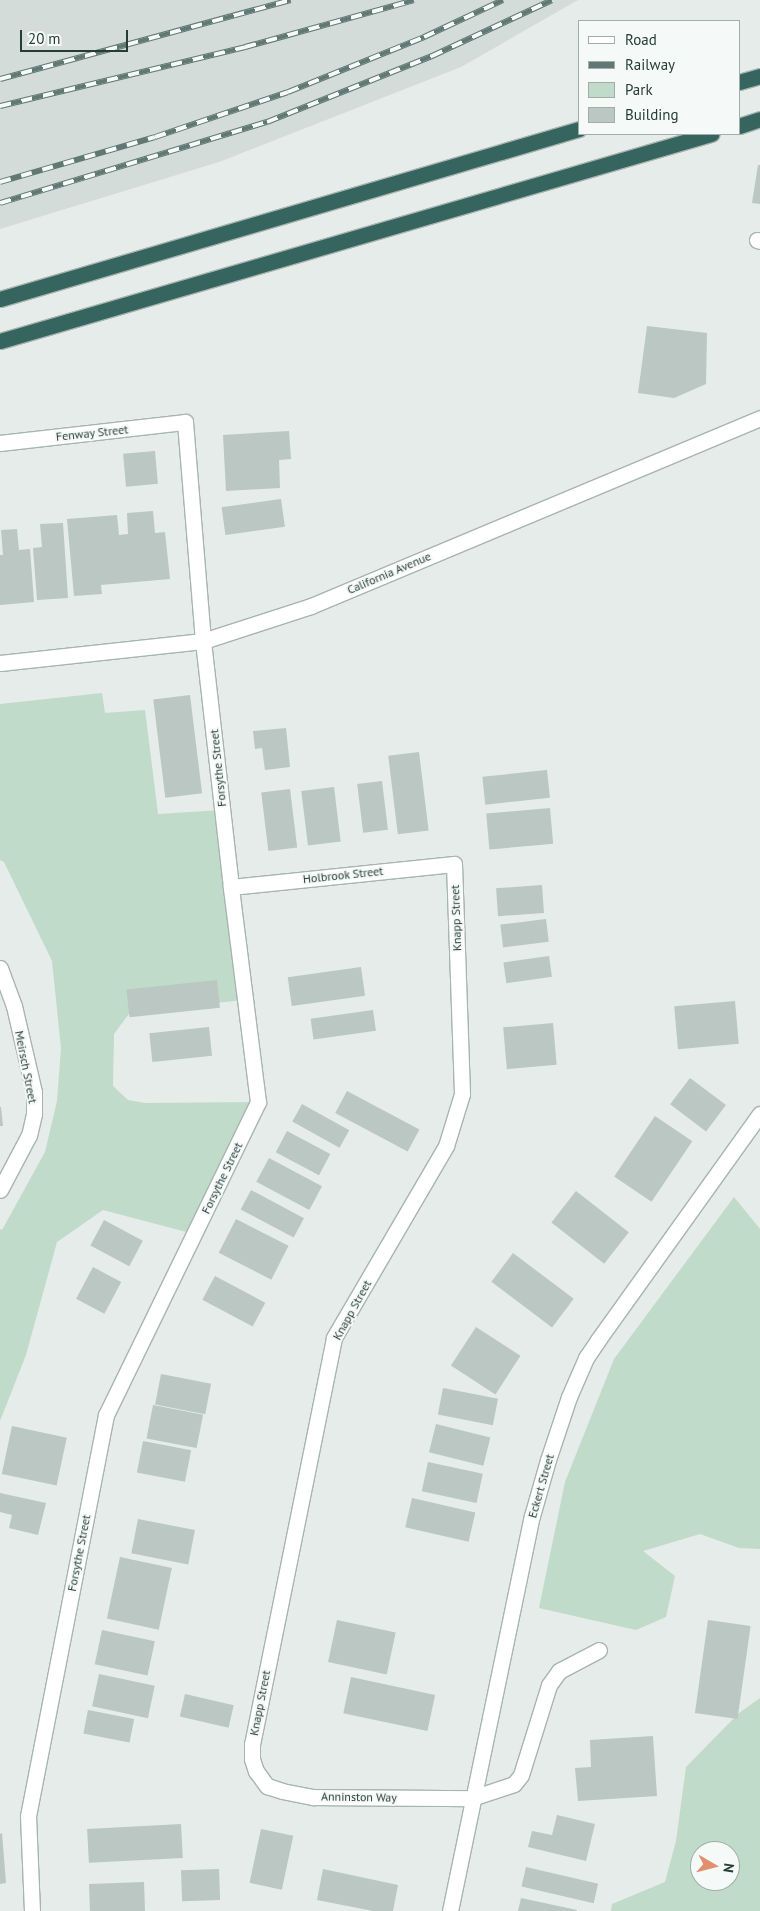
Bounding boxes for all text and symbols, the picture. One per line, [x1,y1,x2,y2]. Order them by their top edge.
scale bar [22,20,130,52]
legend [578,20,740,135]
text: 20 m [28,29,61,48]
text: Road [625,30,657,49]
text: Railway [625,55,675,74]
text: Park [625,80,653,99]
text: Building [625,105,679,124]
street label: Fenway Street [55,422,129,444]
street label: California Avenue [345,549,433,597]
street label: Forsythe Street [207,728,229,808]
street label: Holbrook Street [302,864,384,886]
street label: Knapp Street [448,885,464,951]
street label: Meirsch Street [12,1029,40,1105]
street label: Forsythe Street [198,1140,246,1216]
street label: Knapp Street [330,1278,374,1342]
street label: Eckert Street [525,1452,557,1520]
street label: Forsythe Street [64,1513,94,1593]
street label: Knapp Street [247,1669,273,1737]
street label: Anninston Way [321,1789,397,1805]
north arrow [690,1841,740,1891]
text: N [719,1862,738,1874]

